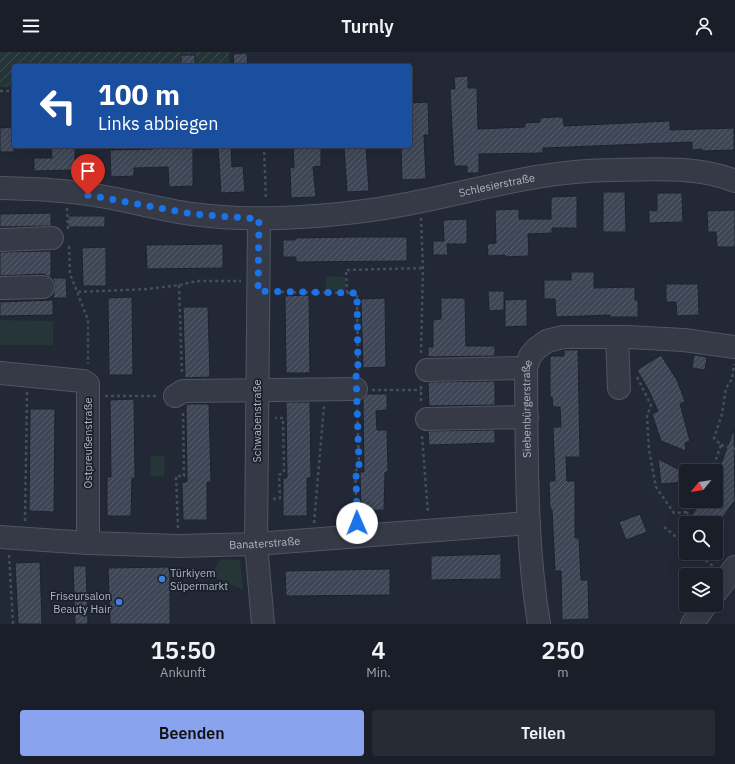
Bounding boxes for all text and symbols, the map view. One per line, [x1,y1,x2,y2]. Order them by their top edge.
icon: menu [20,15,42,37]
text: Turnly [341,15,394,38]
icon: person [693,15,715,37]
text: 100 m [98,76,180,113]
icon: left [32,80,84,132]
text: Links abbiegen [98,112,218,135]
pin [71,154,105,195]
icon: arrive [77,160,99,182]
street label: Schlesierstraße [457,170,536,200]
street label: Siebenbürgerstraße [519,358,535,458]
street label: Schwabenstraße [250,379,264,463]
street label: Ostpreußenstraße [81,398,95,489]
north arrow [679,464,723,508]
map controls [679,464,723,612]
position arrow [336,502,378,544]
button: search [679,516,723,560]
street label: Banaterstraße [229,534,301,552]
place label: Türkiyem Süpermarkt [170,566,228,593]
button: layers [679,568,723,612]
marker: Türkiyem Süpermarkt [157,574,167,584]
place label: Friseursalon Beauty Hair [50,589,111,616]
marker: Friseursalon Beauty Hair [114,597,124,607]
text: 15:50 [150,634,216,666]
text: 4 [371,634,386,666]
text: 250 [541,634,585,666]
text: Ankunft [160,664,206,681]
text: Min. [366,664,391,681]
text: m [557,664,569,681]
button: Beenden [20,710,364,756]
button: Teilen [372,710,715,756]

